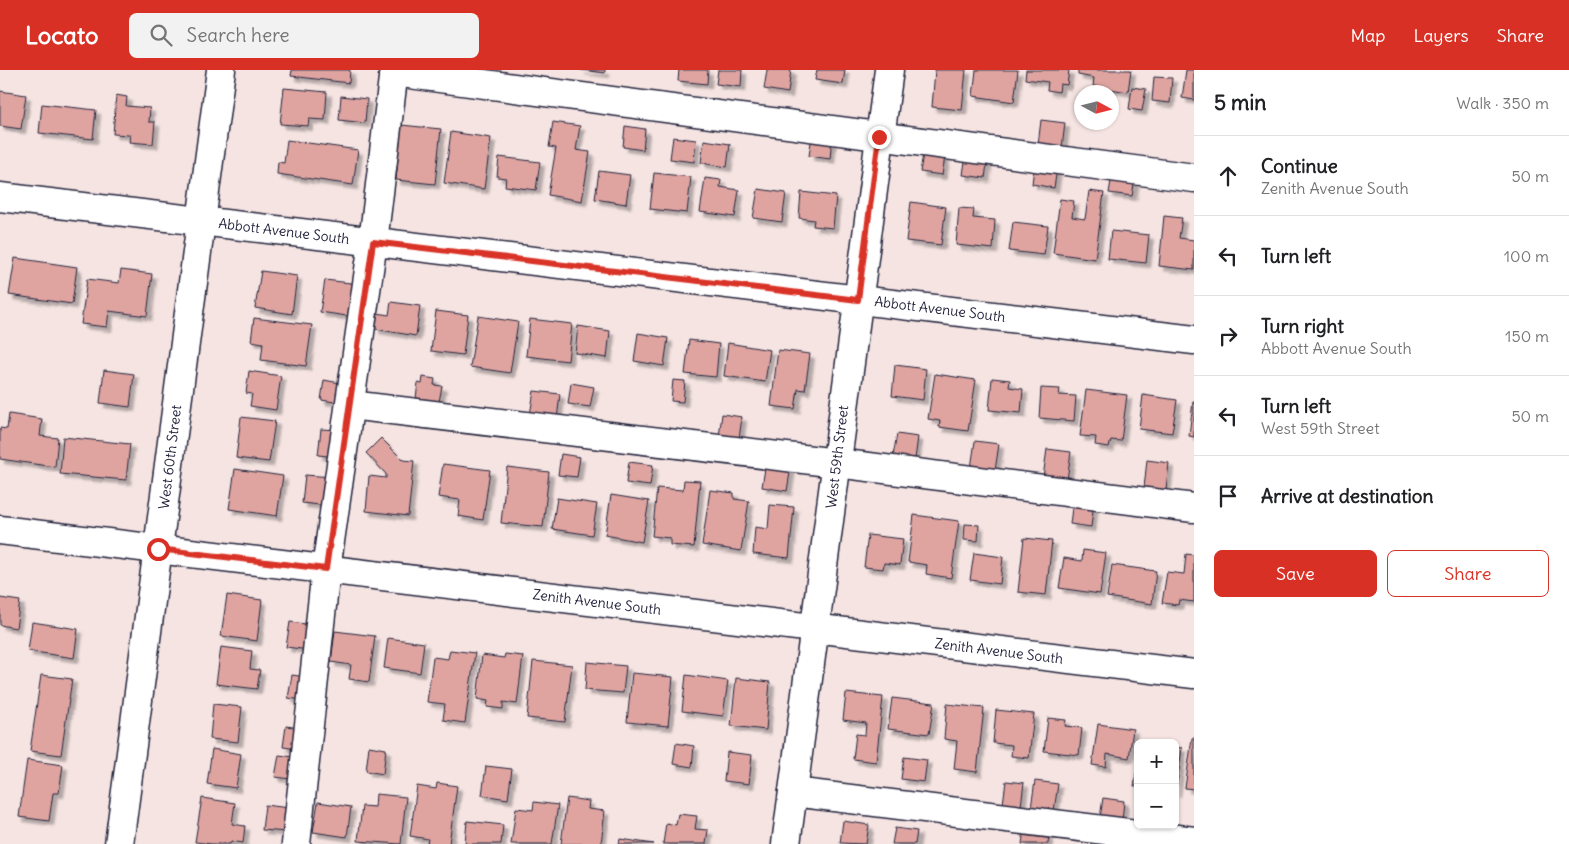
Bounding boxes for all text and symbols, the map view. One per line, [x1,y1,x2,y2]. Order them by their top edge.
search box [129,13,479,58]
text: Locato [25,20,99,50]
icon: search [147,21,175,49]
text: Search here [187,23,290,47]
text: Map [1350,24,1385,47]
text: Layers [1413,24,1469,47]
text: Share [1497,24,1544,47]
north arrow [1074,85,1119,130]
text: 5 min [1214,89,1266,116]
text: Walk · 350 m [1456,93,1549,113]
route end [868,126,891,149]
text: Continue [1261,154,1338,178]
icon: ahead [1214,162,1242,190]
text: 50 m [1511,166,1549,186]
text: Zenith Avenue South [1261,178,1409,198]
street label: Abbott Avenue South [217,214,351,248]
icon: left [1214,242,1242,270]
text: Turn left [1261,244,1331,268]
text: 100 m [1504,246,1549,266]
street label: Abbott Avenue South [873,292,1007,326]
text: Turn right [1261,314,1344,338]
icon: right [1214,322,1242,350]
text: 150 m [1505,326,1549,346]
text: Abbott Avenue South [1261,338,1412,358]
text: Turn left [1261,394,1331,418]
icon: left [1214,402,1242,430]
street label: West 60th Street [155,404,185,510]
street label: West 59th Street [822,404,852,510]
text: 50 m [1511,406,1549,426]
text: West 59th Street [1261,418,1380,438]
icon: arrive [1214,482,1242,510]
text: Arrive at destination [1261,484,1434,508]
route start [147,538,170,561]
button: Save [1214,550,1377,597]
button: Share [1387,550,1549,597]
street label: Zenith Avenue South [532,585,662,619]
street label: Zenith Avenue South [934,634,1064,668]
map controls [1134,739,1179,829]
button: + [1134,739,1179,784]
button: − [1134,784,1179,829]

